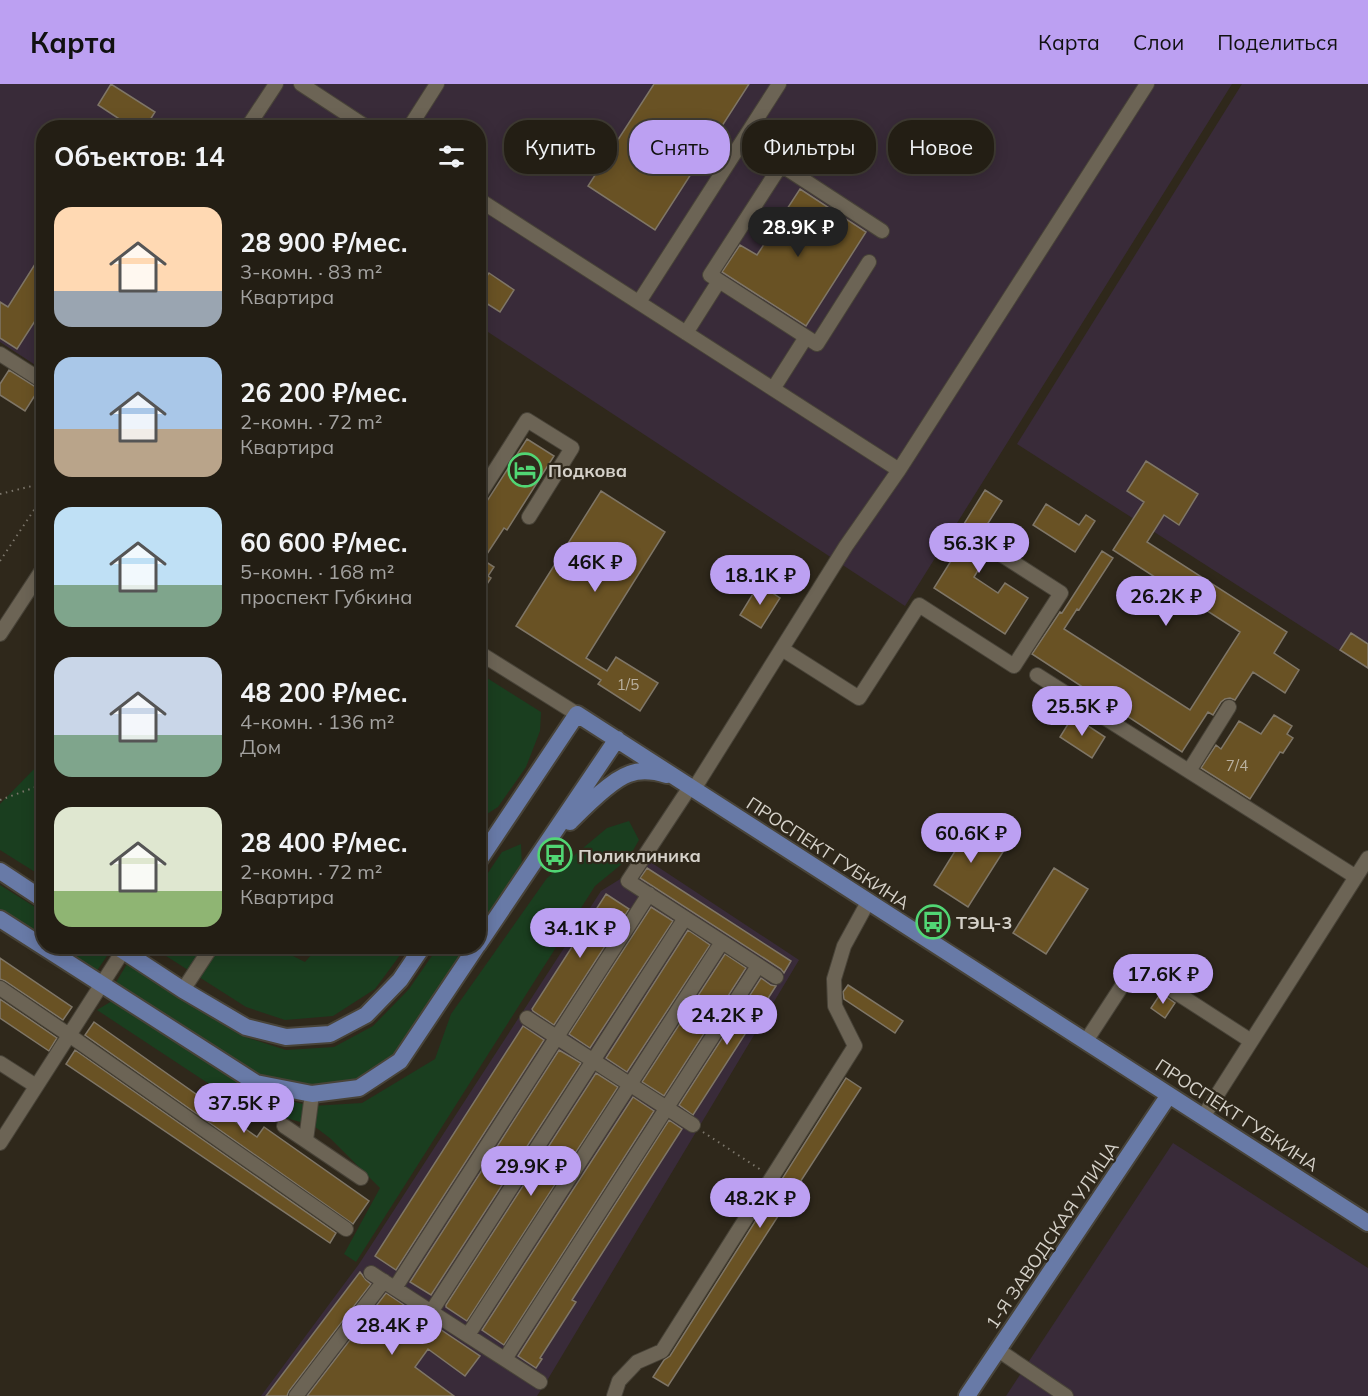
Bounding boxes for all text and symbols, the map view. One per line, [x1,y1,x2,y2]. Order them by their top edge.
text: Карта [30,25,116,60]
text: Карта [1038,29,1100,55]
text: Слои [1133,29,1184,55]
text: Поделиться [1217,29,1338,55]
chip: Купить [504,120,617,174]
chip: Снять [629,120,730,174]
chip: Фильтры [742,120,876,174]
chip: Новое [888,120,994,174]
text: Объектов: 14 [54,140,225,173]
icon: filters [435,140,468,173]
pin: 28.9K ₽ [743,207,853,258]
text: 28.9K ₽ [762,214,834,239]
text: 28 900 ₽/мес. [240,226,407,259]
icon: home [102,231,174,303]
text: 3-комн. · 83 m² [240,259,382,284]
text: Квартира [240,284,334,309]
text: 26 200 ₽/мес. [240,376,407,409]
icon: home [102,381,174,453]
text: 2-комн. · 72 m² [240,409,382,434]
text: Квартира [240,434,334,459]
hotel icon: Подкова [507,452,543,488]
place label: Подкова [548,459,627,482]
pin: 56.3K ₽ [924,523,1034,574]
text: 60 600 ₽/мес. [240,526,407,559]
text: 56.3K ₽ [943,530,1015,555]
icon: home [102,531,174,603]
pin: 46K ₽ [553,542,637,593]
text: 46K ₽ [568,549,622,574]
pin: 18.1K ₽ [705,555,815,606]
text: 5-комн. · 168 m² [240,559,394,584]
text: 18.1K ₽ [724,562,796,587]
pin: 26.2K ₽ [1111,576,1221,627]
text: 26.2K ₽ [1130,583,1202,608]
text: проспект Губкина [240,584,412,609]
house number: 1/5 [617,675,639,694]
text: 48 200 ₽/мес. [240,676,407,709]
icon: home [102,681,174,753]
pin: 25.5K ₽ [1027,686,1137,737]
text: 25.5K ₽ [1046,693,1118,718]
text: 4-комн. · 136 m² [240,709,394,734]
text: Дом [240,734,281,759]
house number: 7/4 [1226,756,1248,775]
street label: ПРОСПЕКТ ГУБКИНА [742,792,914,914]
pin: 60.6K ₽ [916,813,1026,864]
text: 60.6K ₽ [935,820,1007,845]
text: 28 400 ₽/мес. [240,826,407,859]
icon: home [102,831,174,903]
bus stop icon: Поликлиника [537,837,573,873]
place label: Поликлиника [578,844,701,867]
text: 2-комн. · 72 m² [240,859,382,884]
text: Квартира [240,884,334,909]
bus stop icon: ТЭЦ-3 [915,904,951,940]
pin: 34.1K ₽ [525,908,635,959]
place label: ТЭЦ-3 [956,911,1012,934]
text: 34.1K ₽ [544,915,616,940]
pin: 17.6K ₽ [1108,954,1218,1005]
text: 17.6K ₽ [1127,961,1199,986]
pin: 24.2K ₽ [672,995,782,1046]
text: 24.2K ₽ [691,1002,763,1027]
street label: ПРОСПЕКТ ГУБКИНА [1151,1054,1323,1176]
pin: 37.5K ₽ [189,1083,299,1134]
text: 37.5K ₽ [208,1090,280,1115]
street label: 1-Я ЗАВОДСКАЯ УЛИЦА [981,1137,1123,1333]
pin: 29.9K ₽ [476,1146,586,1197]
text: 29.9K ₽ [495,1153,567,1178]
pin: 48.2K ₽ [705,1178,815,1229]
text: 48.2K ₽ [724,1185,796,1210]
pin: 28.4K ₽ [337,1305,447,1356]
text: 28.4K ₽ [356,1312,428,1337]

